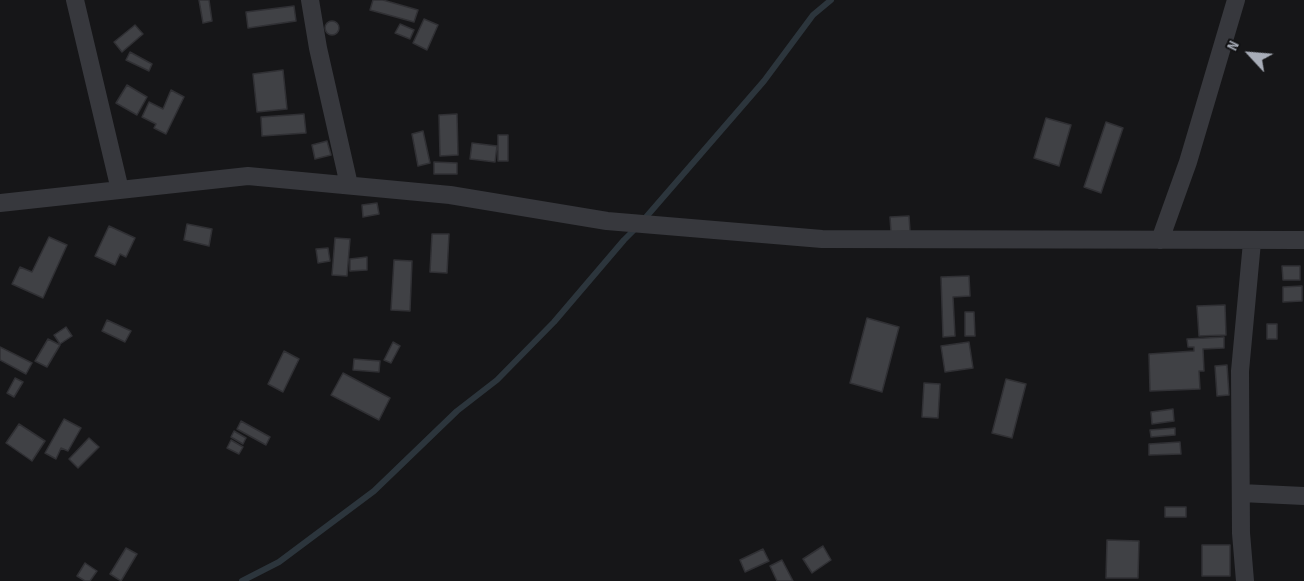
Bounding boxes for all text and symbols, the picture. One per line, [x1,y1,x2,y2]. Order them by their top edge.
north arrow [1220,24,1280,84]
text: N [1223,38,1244,54]

